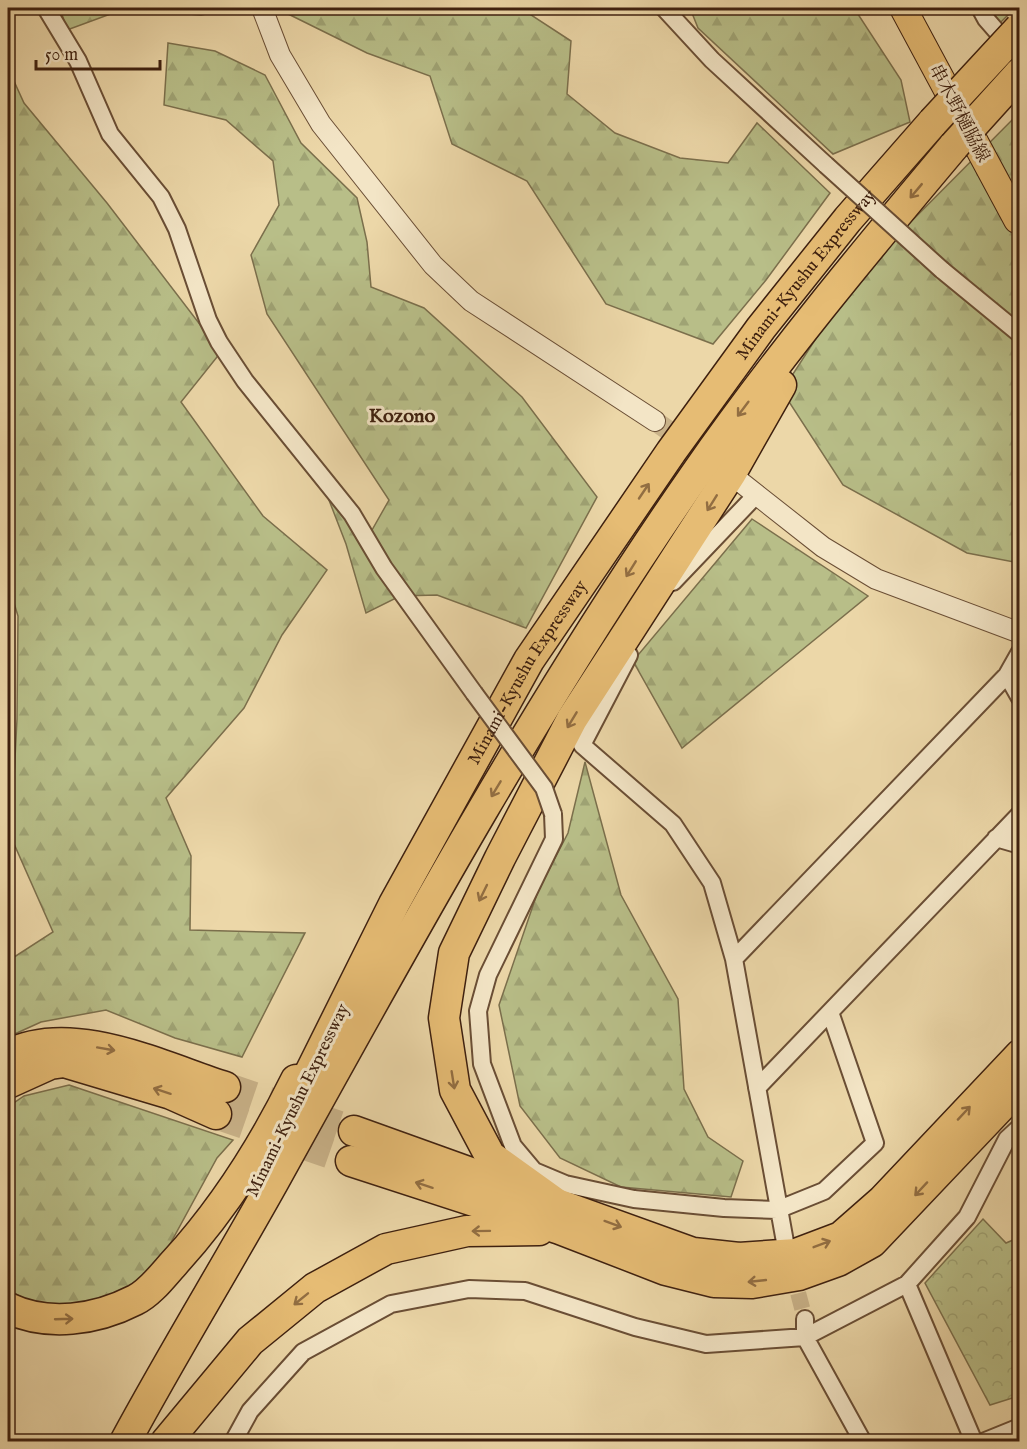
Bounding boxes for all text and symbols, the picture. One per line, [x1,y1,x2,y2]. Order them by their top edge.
scale bar [36,33,160,71]
text: 50 m [45,44,78,67]
street label: 串木野樋脇線 [923,61,994,167]
one-way arrow [909,183,923,198]
street label: Minami-Kyushu Expressway [731,185,882,365]
one-way arrow [736,401,749,417]
district label: Kozono [369,404,436,429]
one-way arrow [638,484,650,500]
one-way arrow [706,494,718,511]
one-way arrow [625,560,637,577]
street label: Minami-Kyushu Expressway [463,576,593,769]
one-way arrow [566,711,578,728]
one-way arrow [489,780,501,797]
one-way arrow [476,883,488,901]
street label: Minami-Kyushu Expressway [242,1000,355,1201]
one-way arrow [95,1044,115,1055]
one-way arrow [448,1069,459,1089]
one-way arrow [153,1085,172,1096]
one-way arrow [957,1106,972,1121]
one-way arrow [415,1179,434,1190]
one-way arrow [914,1182,929,1197]
one-way arrow [604,1220,622,1231]
one-way arrow [471,1225,491,1237]
one-way arrow [812,1238,831,1249]
one-way arrow [748,1276,768,1287]
one-way arrow [293,1293,309,1306]
one-way arrow [54,1313,74,1325]

